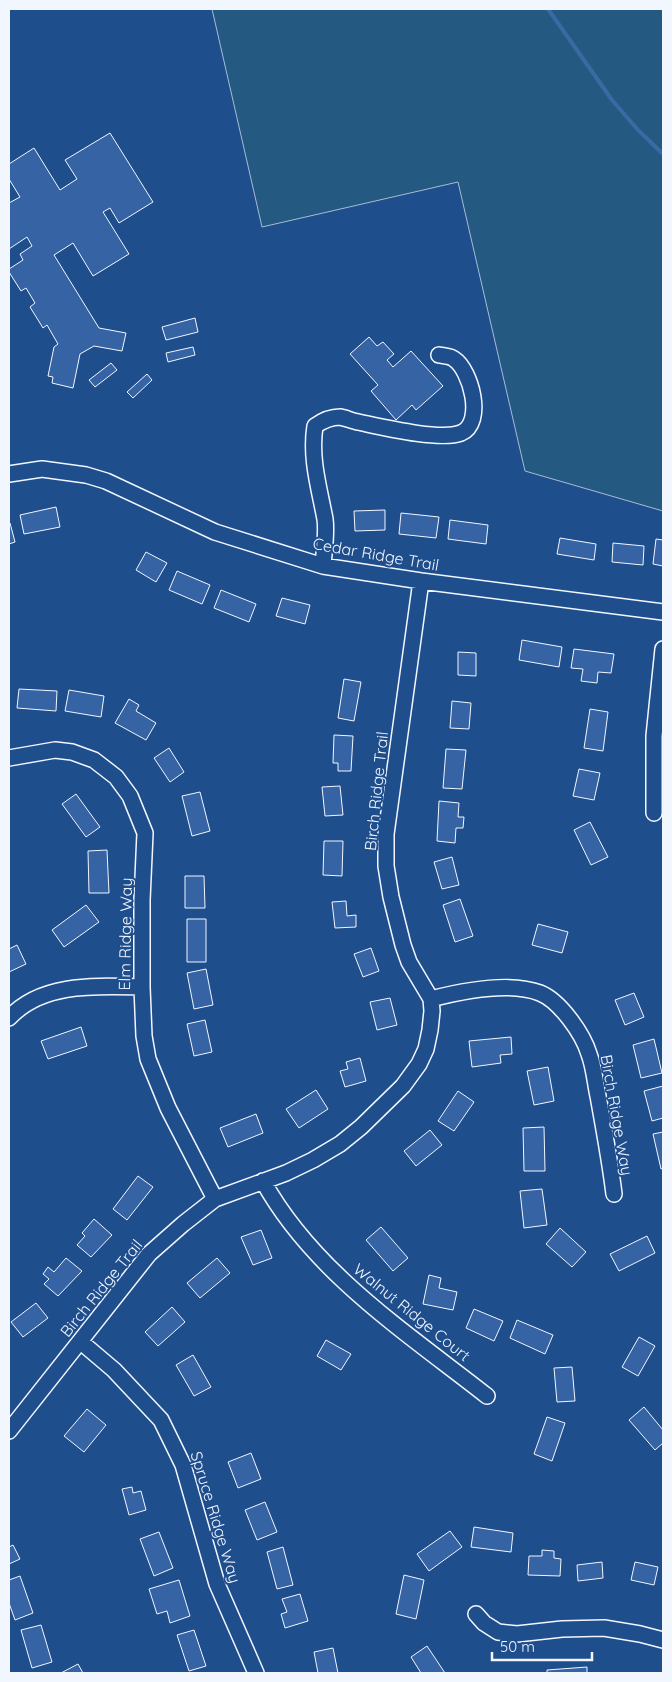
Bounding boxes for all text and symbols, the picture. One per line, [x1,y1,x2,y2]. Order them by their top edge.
street label: Cedar Ridge Trail [311,533,441,575]
street label: Birch Ridge Trail [360,730,392,852]
street label: Elm Ridge Way [114,877,136,991]
street label: Birch Ridge Way [597,1053,637,1177]
street label: Birch Ridge Trail [56,1235,146,1341]
street label: Walnut Ridge Court [350,1259,474,1365]
street label: Spruce Ridge Way [186,1449,246,1585]
scale bar [492,1630,592,1662]
text: 50 m [500,1637,535,1656]

